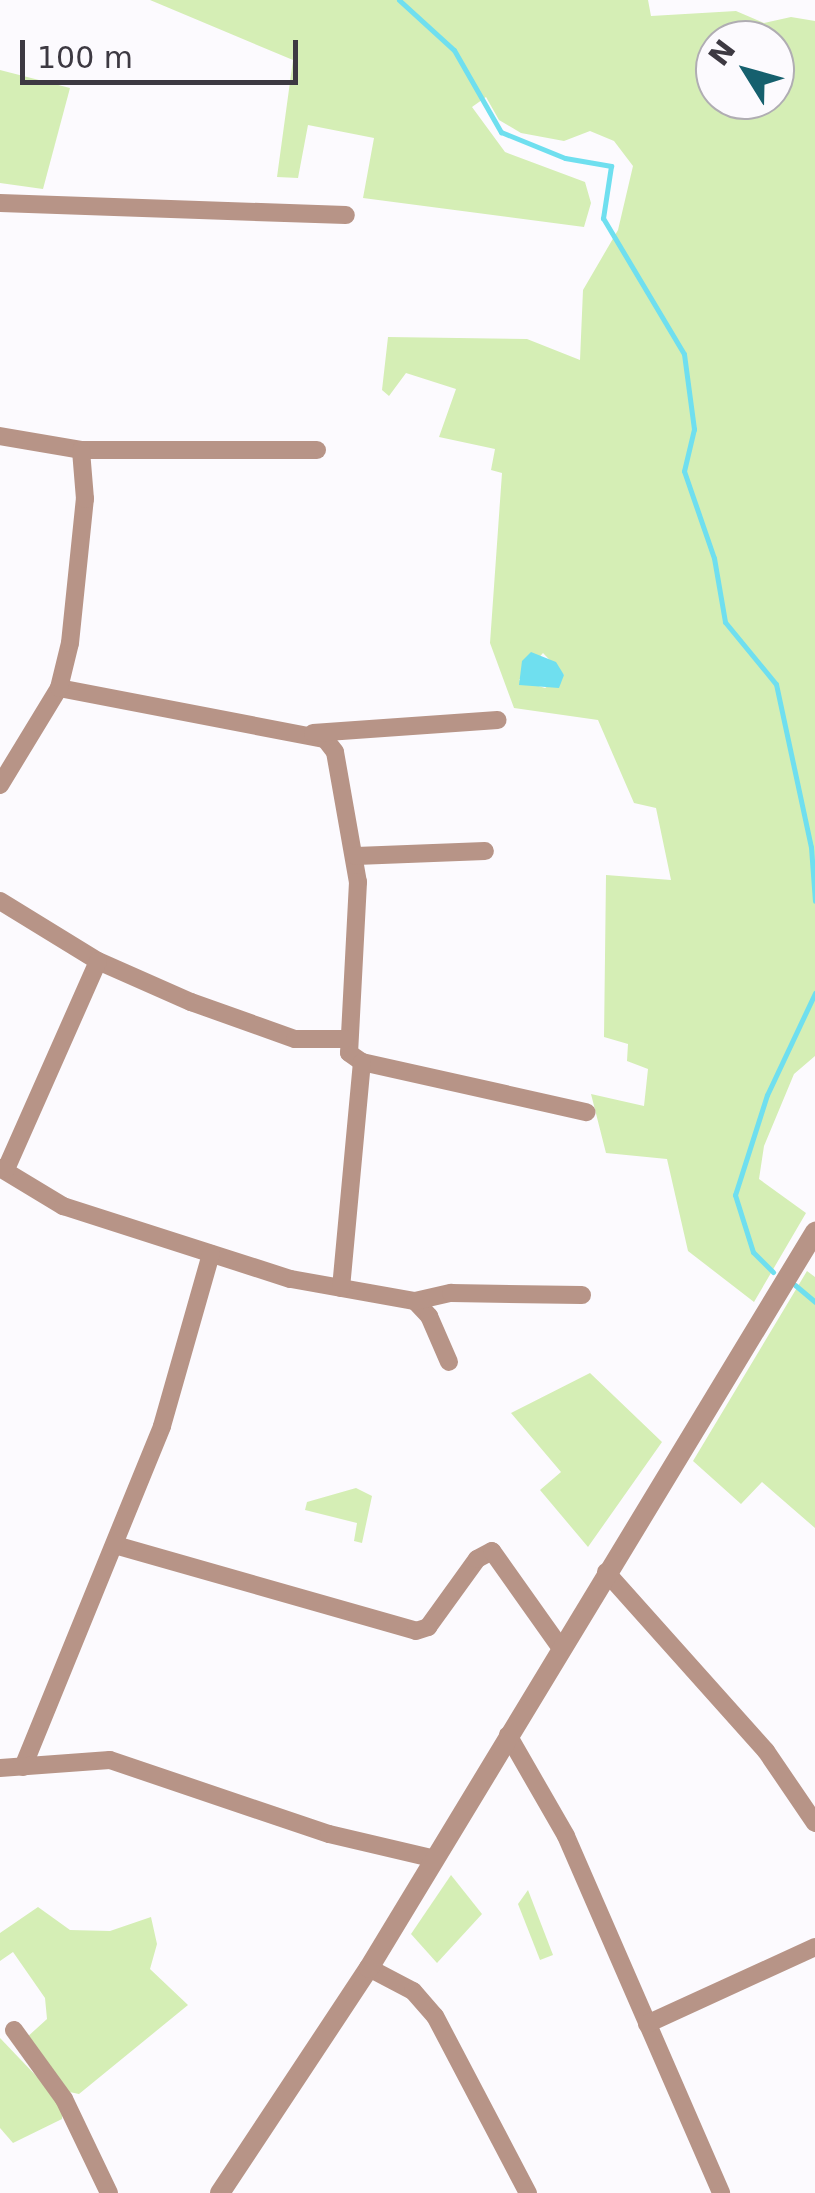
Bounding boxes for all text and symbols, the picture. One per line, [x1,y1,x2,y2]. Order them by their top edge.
scale bar [25,20,302,82]
north arrow [695,20,795,120]
text: N [702,34,742,72]
text: 100 m [37,40,133,75]

